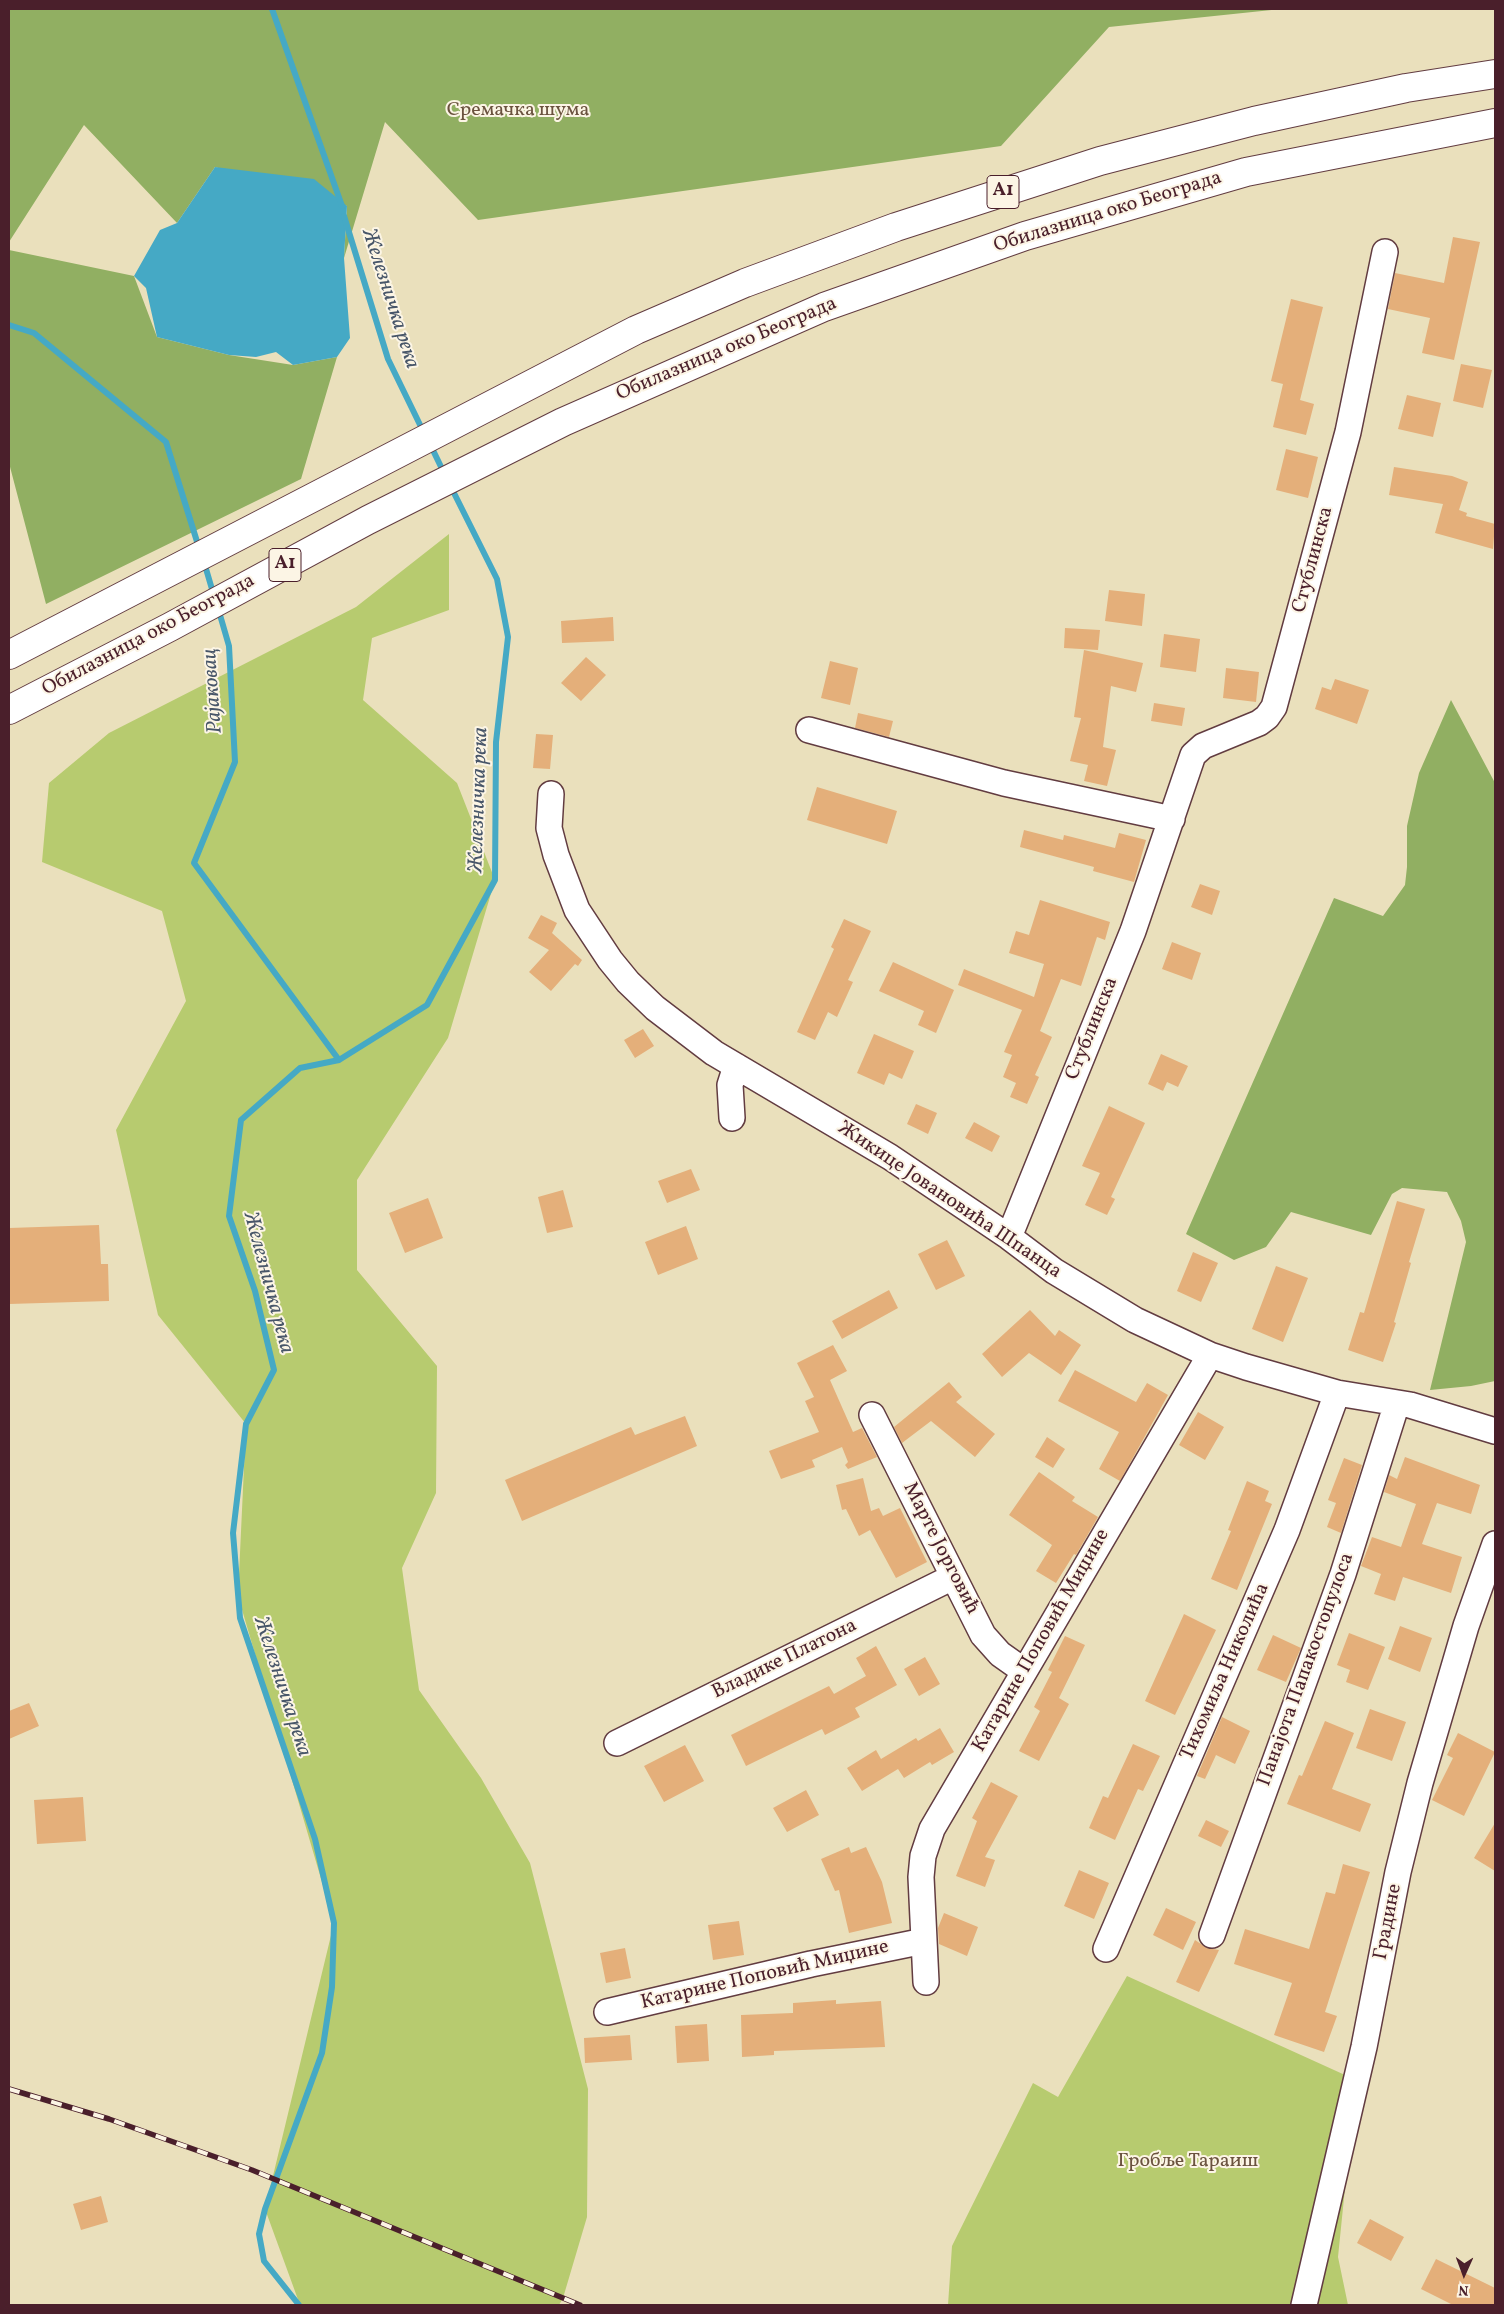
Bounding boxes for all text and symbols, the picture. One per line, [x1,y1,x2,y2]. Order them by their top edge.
park label: Сремачка шума [447,99,589,123]
street label: Обилазница око Београда [991,167,1225,259]
road number: A1 [987,176,1019,208]
water label: Железничка река [354,226,424,372]
street label: Обилазница око Београда [613,293,841,407]
street label: Стублинска [1288,504,1340,616]
road number: A1 [269,548,301,582]
street label: Обилазница око Београда [39,570,259,702]
water label: Рајаковац [198,648,230,734]
water label: Железничка река [465,727,495,873]
street label: Стублинска [1062,974,1124,1084]
street label: Жикице Јовановића Шпанца [832,1117,1066,1285]
water label: Железничка река [236,1209,298,1357]
street label: Марте Јорговић [896,1479,984,1619]
street label: Катарине Поповић Миџине [968,1525,1116,1757]
street label: Панајота Папакостопулоса [1254,1550,1360,1790]
street label: Тихомиља Николића [1176,1580,1276,1764]
water label: Железничка река [246,1614,316,1760]
street label: Владике Платона [709,1615,861,1705]
street label: Градине [1370,1882,1408,1962]
street label: Катарине Поповић Миџине [639,1936,891,2016]
park label: Гробље Тараиш [1118,2150,1258,2174]
north arrow [1439,2249,1489,2299]
text: N [1458,2280,1469,2299]

